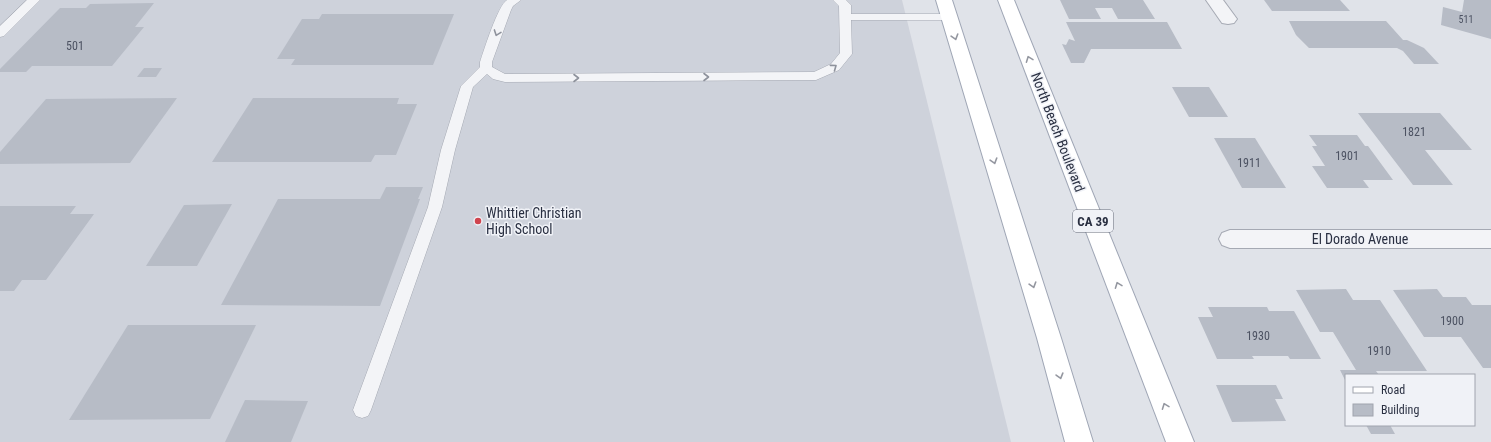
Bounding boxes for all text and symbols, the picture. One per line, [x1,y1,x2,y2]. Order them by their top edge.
house number: 511 [1459,14,1473,25]
one-way arrow [493,29,501,36]
one-way arrow [950,34,959,41]
house number: 501 [66,39,84,53]
one-way arrow [1026,56,1034,63]
one-way arrow [830,65,837,72]
street label: North Beach Boulevard [1028,70,1088,194]
one-way arrow [703,73,709,81]
one-way arrow [573,74,579,82]
house number: 1821 [1402,125,1426,139]
house number: 1901 [1335,149,1359,163]
house number: 1911 [1237,156,1261,170]
one-way arrow [989,158,998,165]
place label: Whittier Christian High School [486,205,582,237]
road number: CA 39 [1073,210,1113,232]
marker: Whittier Christian High School [473,216,483,226]
street label: El Dorado Avenue [1312,231,1409,247]
one-way arrow [1114,281,1122,288]
one-way arrow [1028,282,1037,289]
house number: 1900 [1440,314,1464,328]
house number: 1930 [1246,329,1270,343]
house number: 1910 [1367,344,1391,358]
one-way arrow [1055,372,1064,379]
legend [1345,374,1475,426]
text: Road [1381,383,1405,397]
one-way arrow [1162,402,1170,409]
text: Building [1381,403,1419,417]

